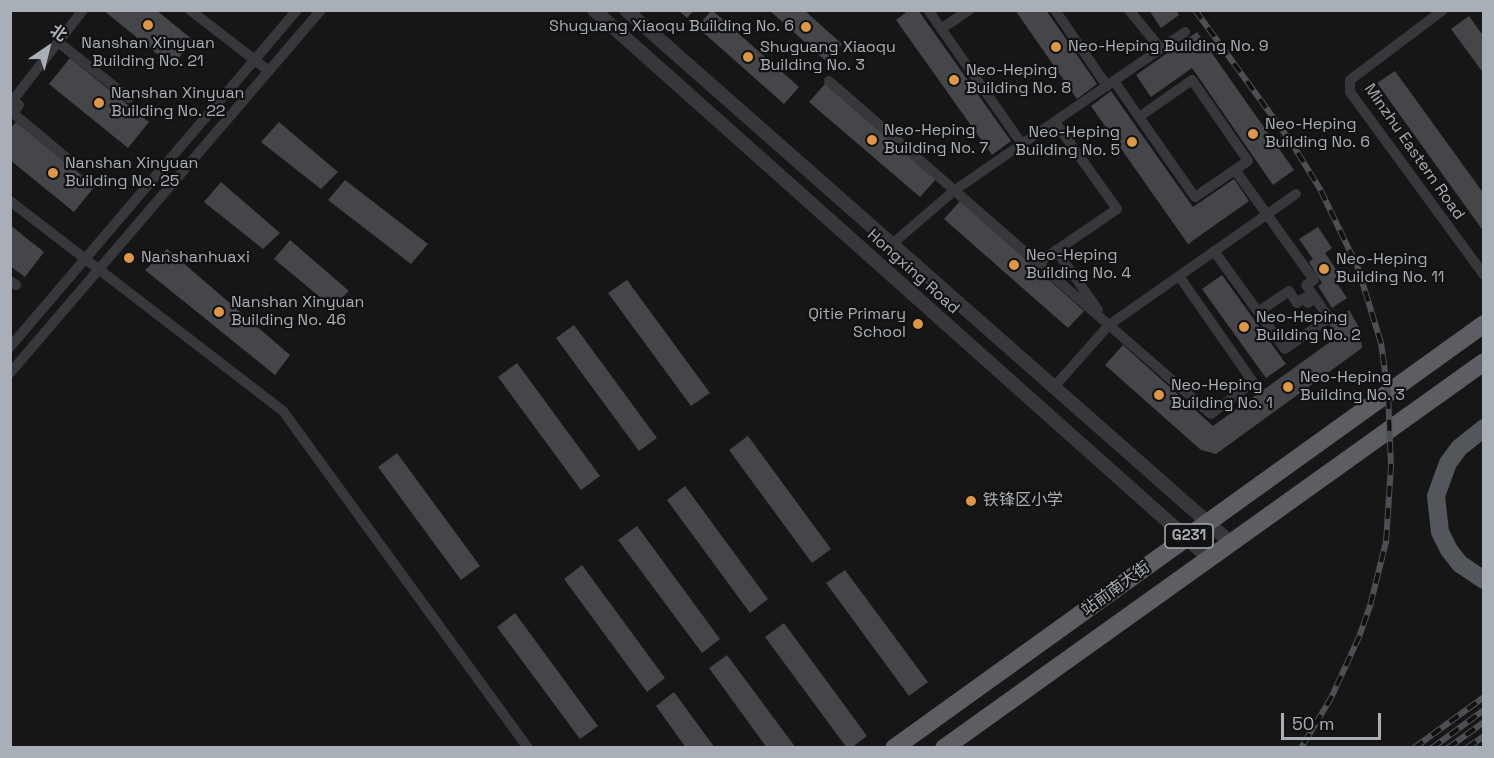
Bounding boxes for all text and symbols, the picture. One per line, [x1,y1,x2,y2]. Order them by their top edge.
place label: Shuguang Xiaoqu Building No. 6 [549,17,794,37]
north arrow [18,18,78,78]
marker: Nanshan Xinyuan Building No. 21 [141,18,155,32]
text: 北 [46,20,71,46]
marker: Shuguang Xiaoqu Building No. 6 [799,20,813,34]
place label: Nanshan Xinyuan Building No. 21 [81,34,215,72]
place label: Neo-Heping Building No. 9 [1068,37,1269,57]
place label: Shuguang Xiaoqu Building No. 3 [760,38,896,76]
marker: Neo-Heping Building No. 9 [1049,40,1063,54]
marker: Shuguang Xiaoqu Building No. 3 [741,50,755,64]
place label: Neo-Heping Building No. 8 [966,61,1071,99]
marker: Neo-Heping Building No. 8 [947,73,961,87]
street label: Minzhu Eastern Road [1360,80,1468,224]
place label: Nanshan Xinyuan Building No. 22 [111,84,244,122]
marker: Nanshan Xinyuan Building No. 22 [92,96,106,110]
place label: Neo-Heping Building No. 6 [1265,115,1370,153]
place label: Neo-Heping Building No. 7 [884,121,988,159]
place label: Neo-Heping Building No. 5 [1015,123,1120,161]
marker: Neo-Heping Building No. 6 [1246,127,1260,141]
marker: Neo-Heping Building No. 7 [865,133,879,147]
marker: Neo-Heping Building No. 5 [1125,135,1139,149]
place label: Nanshan Xinyuan Building No. 25 [65,154,198,192]
marker: Nanshan Xinyuan Building No. 25 [46,166,60,180]
street label: Hongxing Road [863,226,963,318]
place label: Neo-Heping Building No. 4 [1026,246,1131,284]
place label: Nanshanhuaxi [141,248,250,268]
place label: Neo-Heping Building No. 11 [1336,250,1445,288]
marker: Nanshanhuaxi [122,251,136,265]
marker: Neo-Heping Building No. 4 [1007,258,1021,272]
marker: Neo-Heping Building No. 11 [1317,262,1331,276]
place label: Nanshan Xinyuan Building No. 46 [231,293,364,331]
marker: Nanshan Xinyuan Building No. 46 [212,305,226,319]
place label: Qitie Primary School [808,305,906,343]
place label: Neo-Heping Building No. 2 [1256,308,1361,346]
marker: Qitie Primary School [911,317,925,331]
marker: Neo-Heping Building No. 2 [1237,320,1251,334]
place label: Neo-Heping Building No. 3 [1300,368,1405,406]
place label: Neo-Heping Building No. 1 [1171,376,1273,414]
marker: Neo-Heping Building No. 3 [1281,380,1295,394]
marker: Neo-Heping Building No. 1 [1152,388,1166,402]
place label: 铁锋区小学 [983,491,1063,511]
marker: 铁锋区小学 [964,494,978,508]
road number: G231 [1165,524,1213,548]
street label: 站前南大街 [1078,558,1154,620]
scale bar [1284,701,1384,739]
text: 50 m [1292,712,1334,735]

